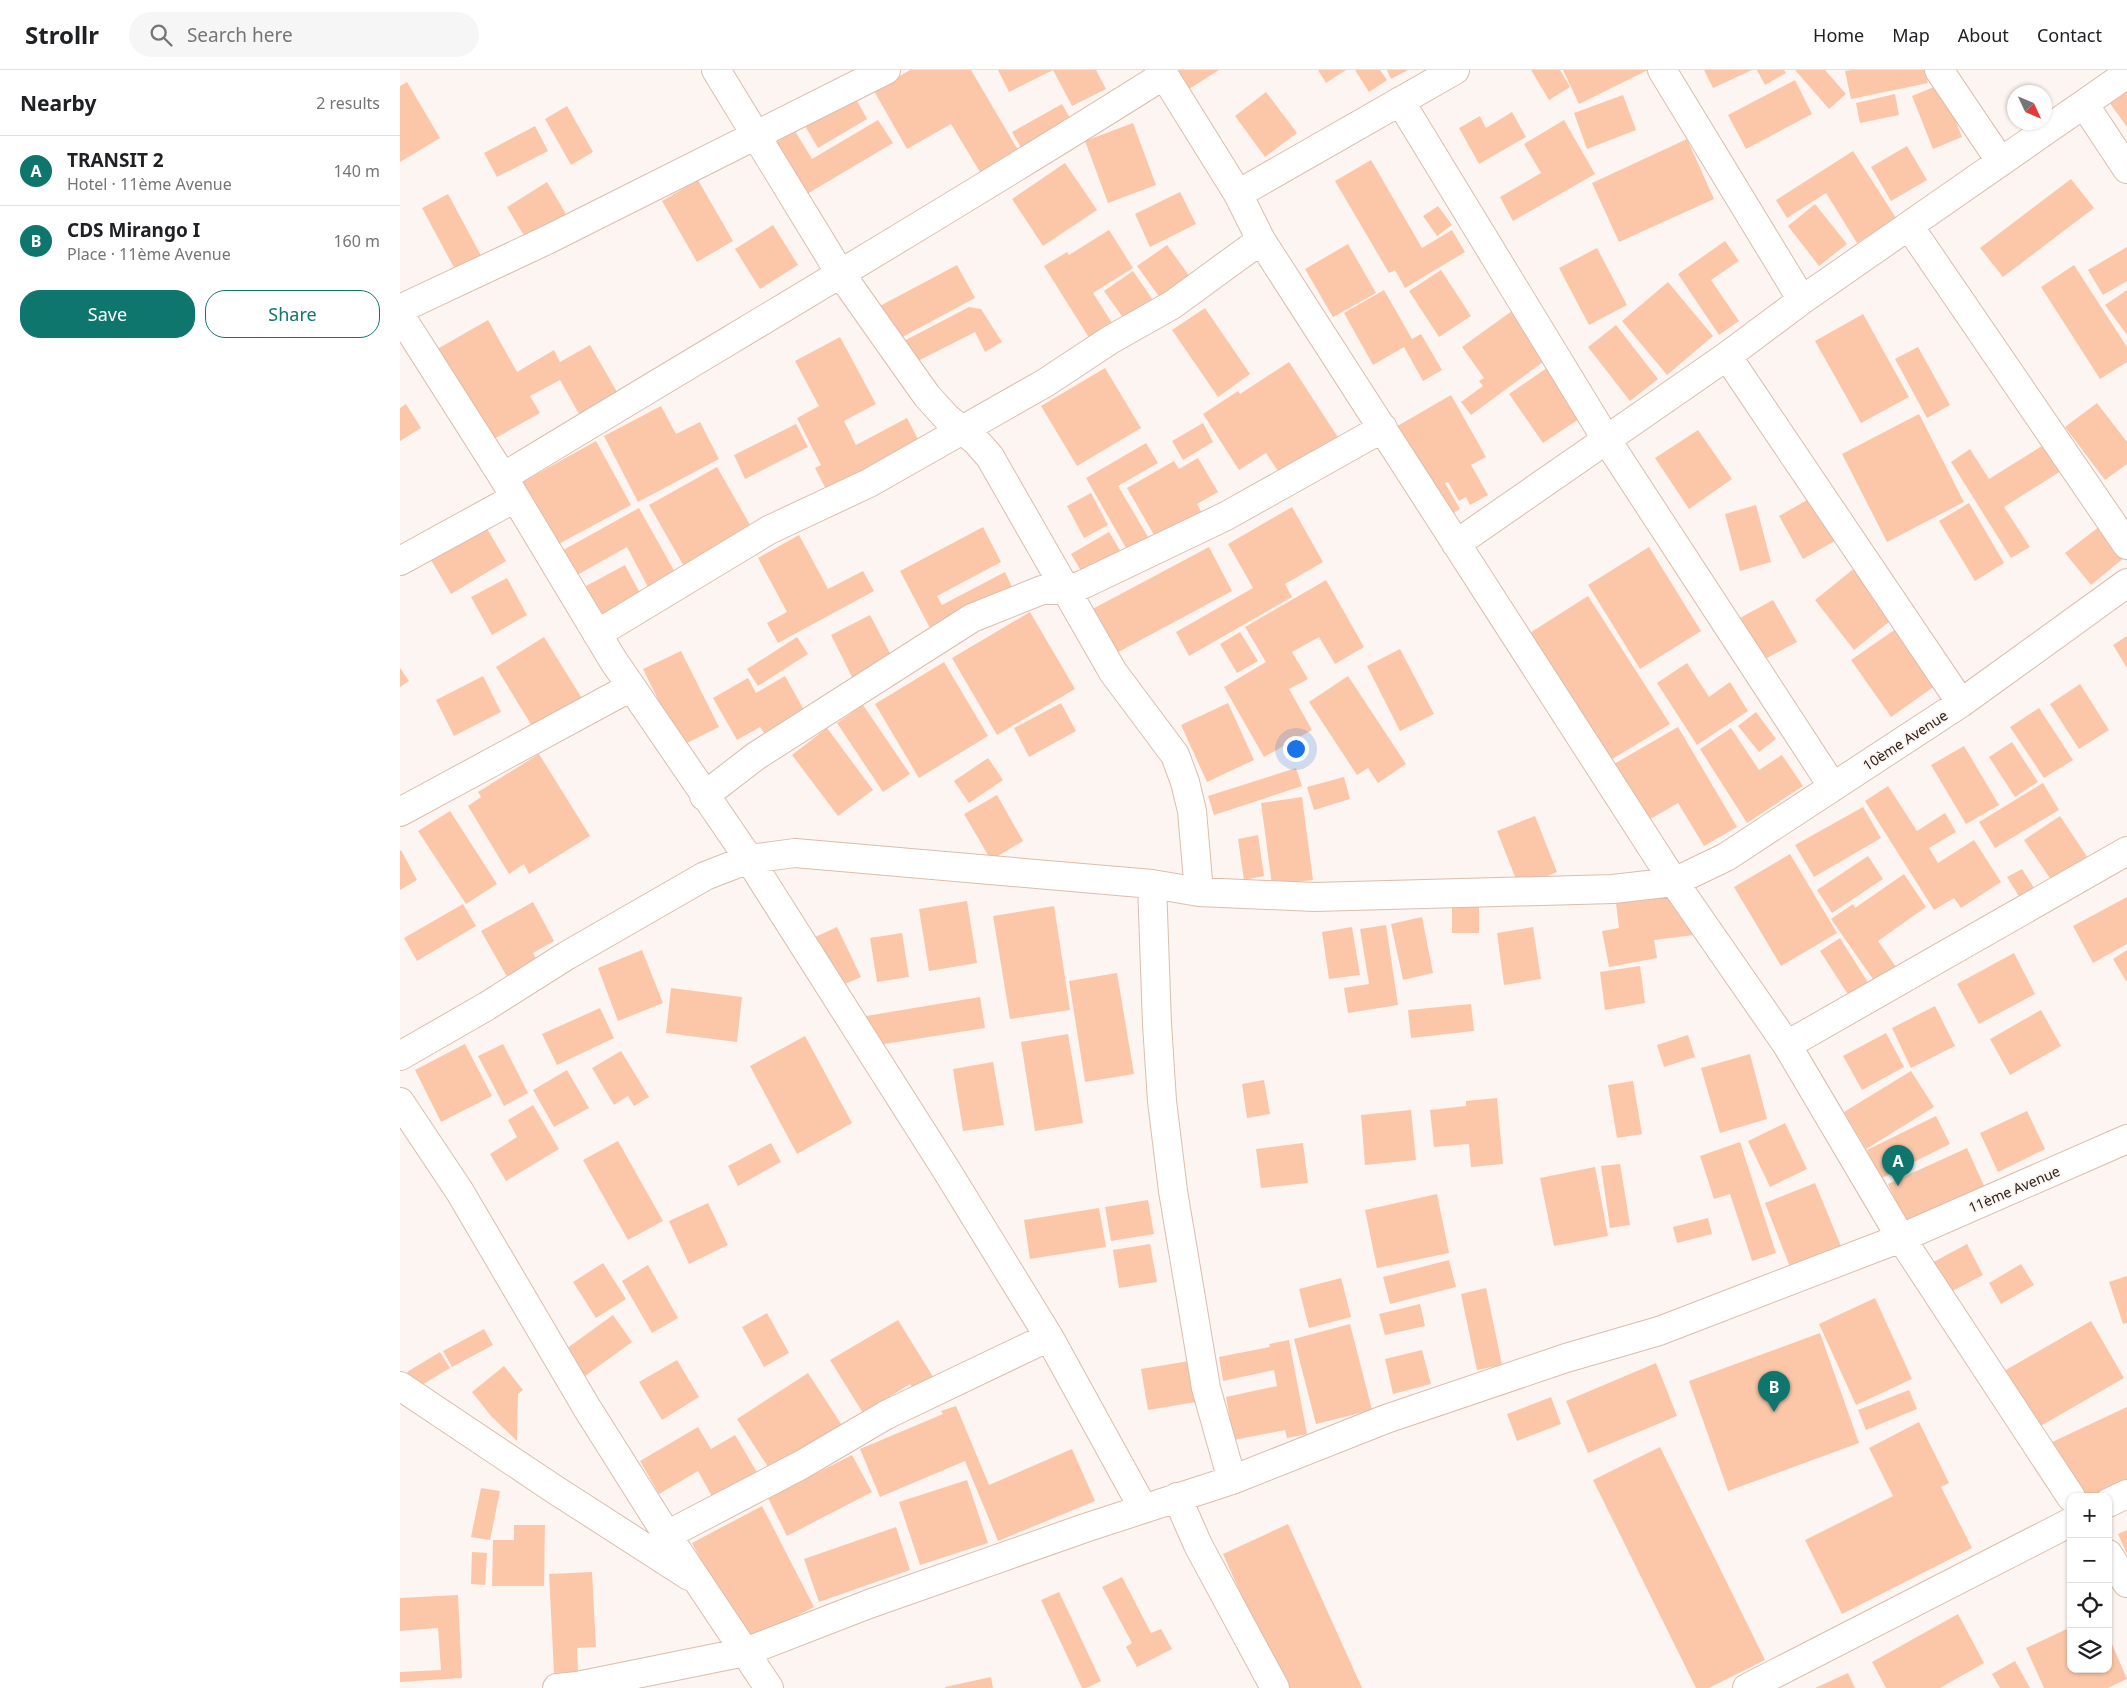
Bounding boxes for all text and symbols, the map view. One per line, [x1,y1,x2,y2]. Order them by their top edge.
search box [129,12,479,57]
text: Strollr [25,18,99,51]
icon: search [147,21,175,49]
text: Search here [187,22,293,48]
text: Home [1813,23,1864,47]
text: Map [1892,23,1930,47]
text: About [1958,23,2009,47]
text: Contact [2037,23,2102,47]
north arrow [2007,85,2052,130]
text: Nearby [20,89,96,117]
text: 2 results [316,92,380,114]
text: TRANSIT 2 [67,147,164,173]
text: A [30,160,42,182]
text: 140 m [333,160,380,182]
text: Hotel · 11ème Avenue [67,173,232,195]
text: CDS Mirango I [67,217,200,243]
text: B [31,230,41,252]
text: 160 m [333,230,380,252]
text: Place · 11ème Avenue [67,243,231,265]
button: Save [20,290,195,338]
button: Share [205,290,380,338]
street label: 10ème Avenue [1859,705,1951,775]
your location [1283,736,1309,762]
pin: A [1882,1145,1914,1186]
street label: 11ème Avenue [1965,1161,2063,1217]
pin: B [1758,1371,1790,1412]
map controls [2067,1493,2112,1673]
button: + [2067,1493,2112,1538]
button: − [2067,1538,2112,1583]
button: locate [2067,1583,2112,1628]
button: layers [2067,1628,2112,1673]

